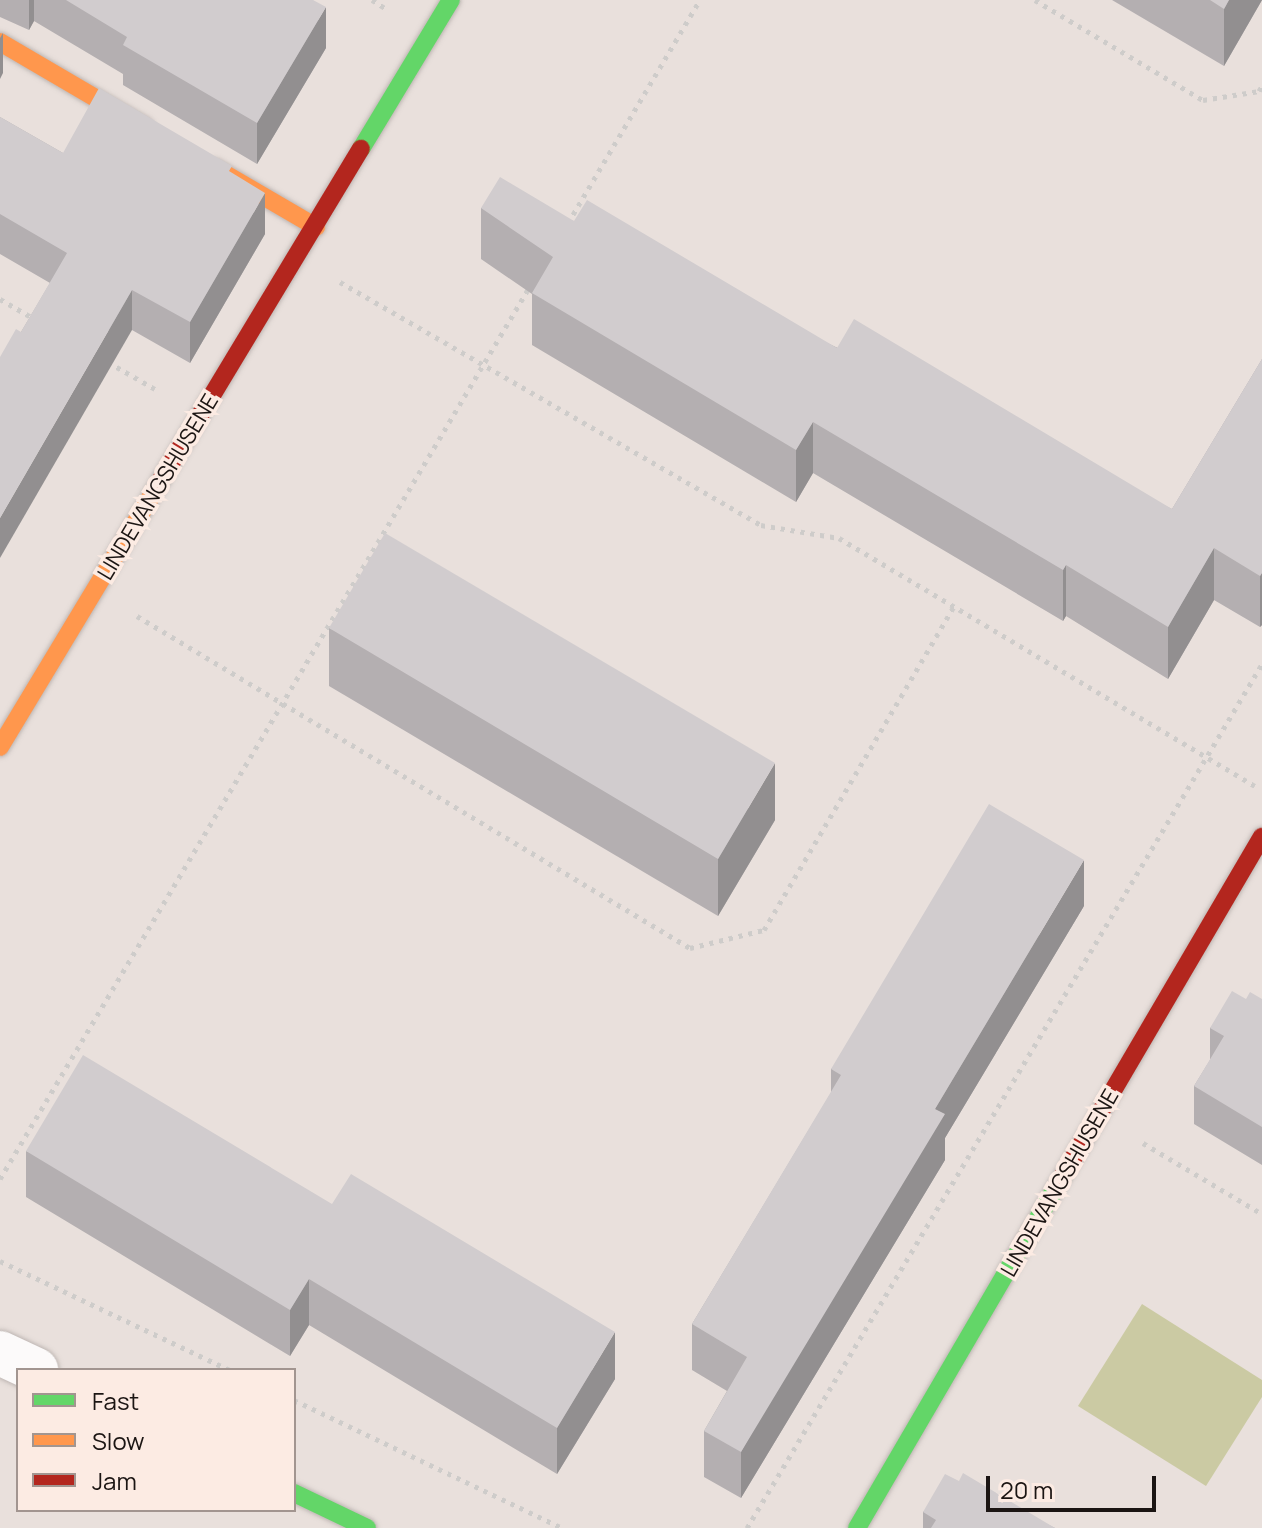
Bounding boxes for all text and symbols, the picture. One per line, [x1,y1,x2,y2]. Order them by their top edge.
street label: LINDEVANGSHUSENE [92,389,224,585]
street label: LINDEVANGSHUSENE [996,1085,1124,1281]
legend [16,1368,296,1512]
text: Fast [92,1384,139,1417]
text: Slow [92,1424,145,1457]
scale bar [990,1460,1160,1510]
text: Jam [92,1464,137,1497]
text: 20 m [1000,1473,1053,1506]

